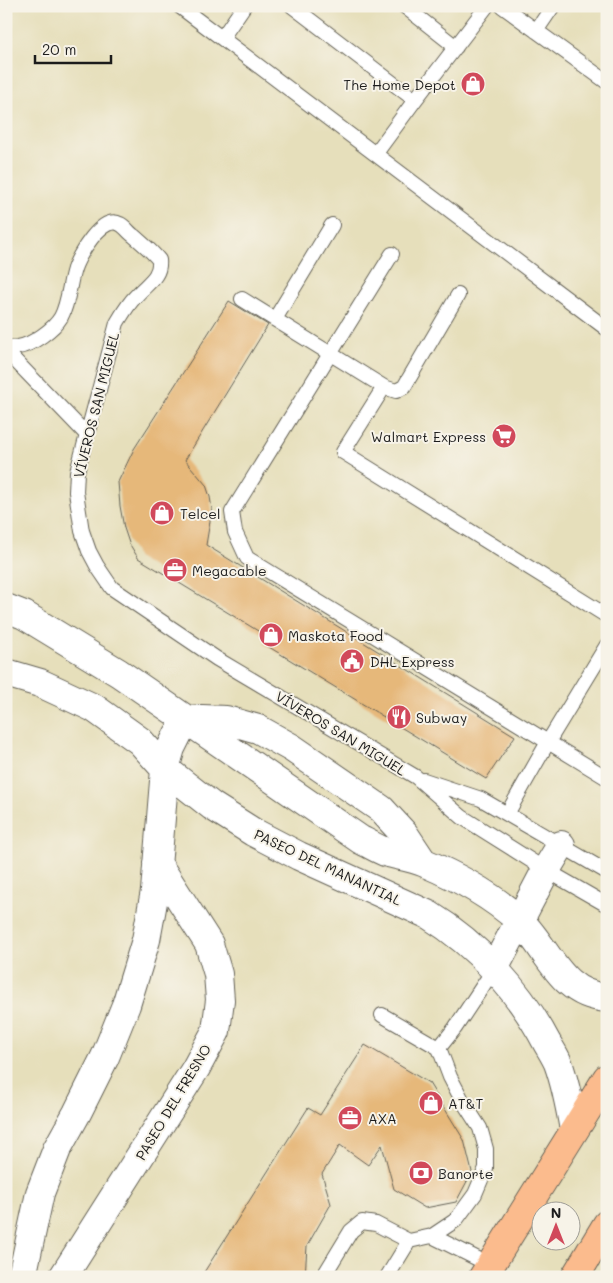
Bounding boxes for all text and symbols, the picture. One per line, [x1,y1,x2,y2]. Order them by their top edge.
scale bar [35,32,111,64]
text: 20 m [42,39,76,59]
shop icon: The Home Depot [460,71,486,97]
place label: The Home Depot [343,75,456,94]
street label: VÍVEROS SAN MIGUEL [69,330,123,480]
supermarket icon: Walmart Express [491,423,517,449]
place label: Walmart Express [371,427,486,446]
shop icon: Telcel [149,500,175,526]
place label: Telcel [180,504,220,523]
office icon: Megacable [162,557,188,583]
place label: Megacable [192,561,267,580]
shop icon: Maskota Food [258,622,284,648]
place label: Maskota Food [288,626,383,645]
public building icon: DHL Express [339,648,365,674]
place label: DHL Express [370,652,455,671]
street label: VÍVEROS SAN MIGUEL [272,686,410,780]
restaurant icon: Subway [386,704,412,730]
place label: Subway [416,708,467,727]
street label: PASEO DEL MANANTIAL [251,825,405,910]
street label: PASEO DEL FRESNO [131,1040,215,1164]
shop icon: AT&T [418,1090,444,1116]
place label: AT&T [448,1094,484,1113]
office icon: AXA [337,1105,363,1131]
place label: AXA [368,1109,397,1128]
bank icon: Banorte [408,1160,434,1186]
place label: Banorte [438,1164,493,1183]
north arrow [530,1200,580,1250]
text: N [551,1203,561,1222]

